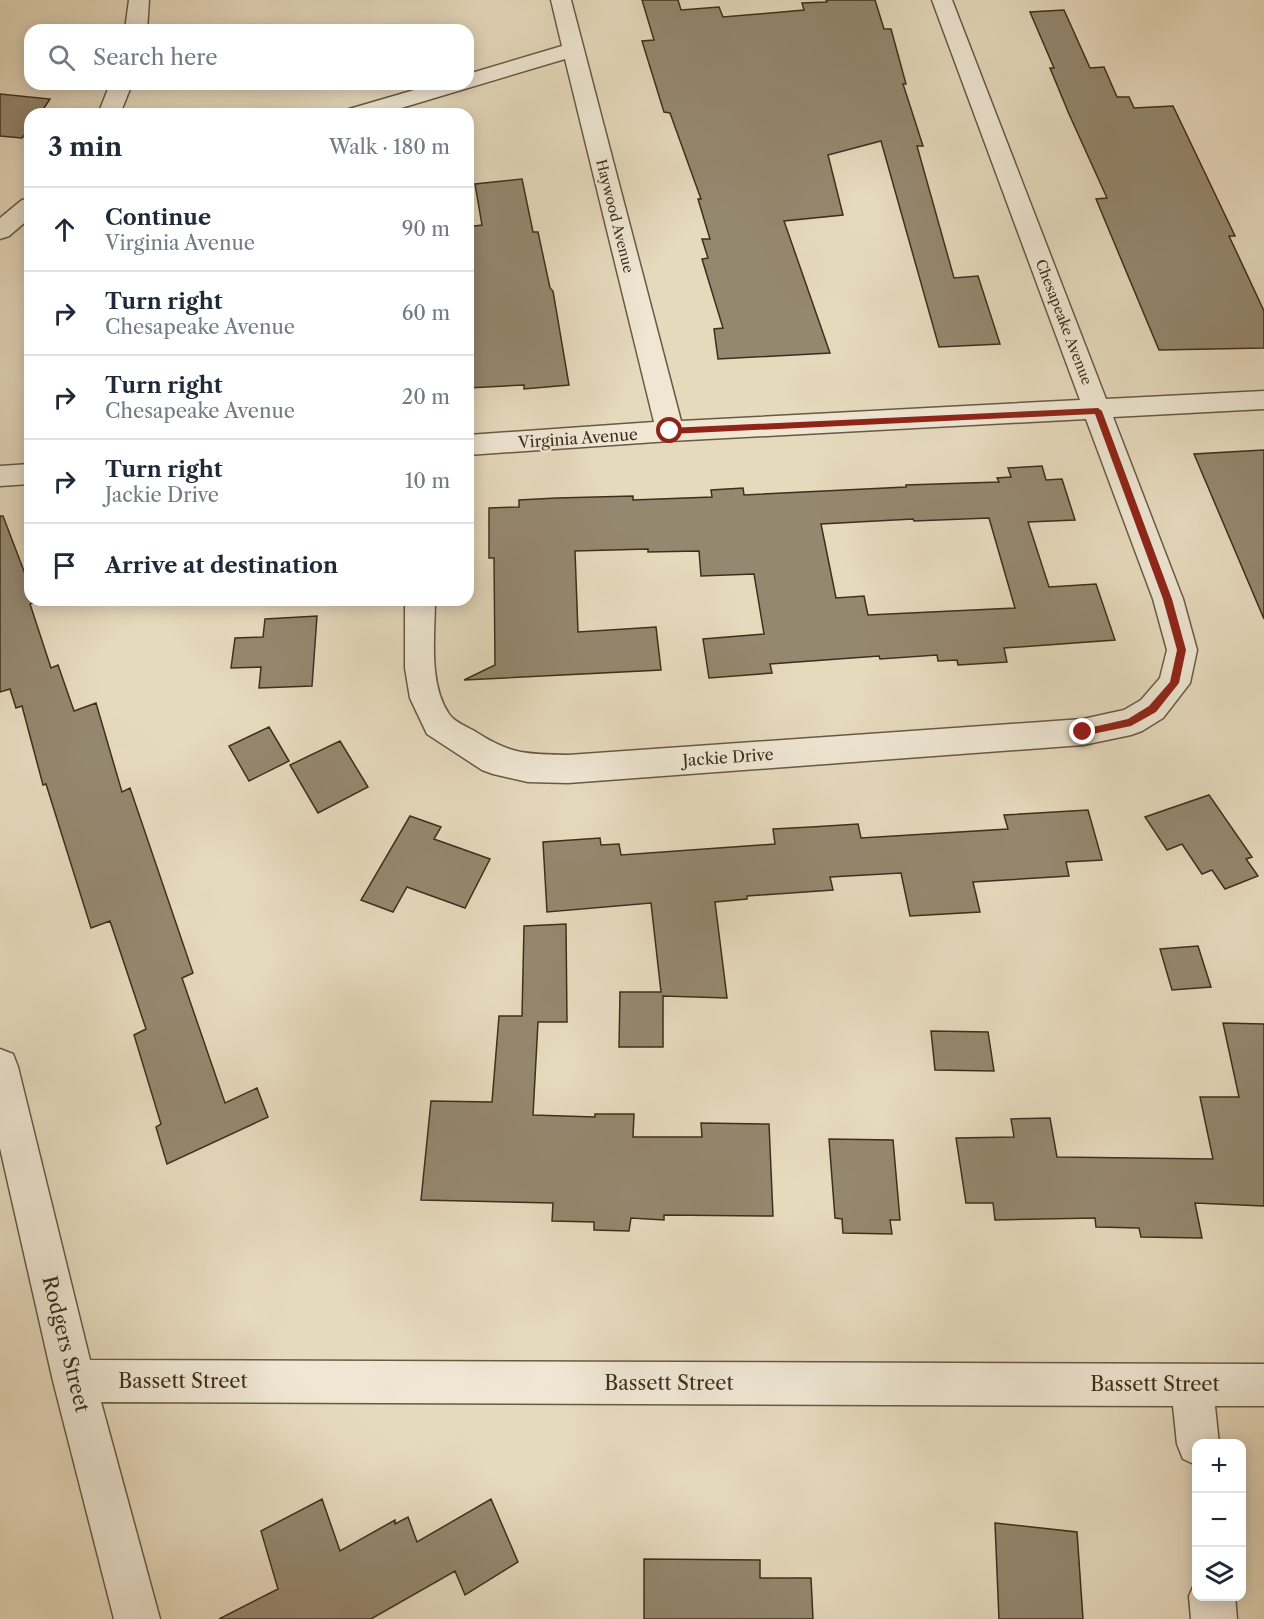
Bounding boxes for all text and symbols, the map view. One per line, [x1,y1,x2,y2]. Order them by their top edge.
search box [24,24,474,90]
icon: search [45,41,78,74]
text: Search here [93,44,218,71]
text: 3 min [48,131,122,163]
text: Walk · 180 m [329,135,450,159]
street label: Haywood Avenue [592,157,638,275]
text: Continue [105,204,211,231]
icon: ahead [48,213,81,246]
text: 90 m [402,217,450,241]
text: Virginia Avenue [105,231,255,255]
street label: Chesapeake Avenue [1032,257,1096,387]
text: Turn right [105,288,223,315]
icon: right [48,297,81,330]
text: 60 m [402,301,450,325]
text: Chesapeake Avenue [105,315,295,339]
text: Turn right [105,372,223,399]
icon: right [48,381,81,414]
text: 20 m [402,385,450,409]
text: Chesapeake Avenue [105,399,295,423]
route start [656,417,682,443]
street label: Virginia Avenue [516,424,639,452]
text: Turn right [105,456,223,483]
icon: right [48,465,81,498]
text: 10 m [405,469,450,493]
text: Jackie Drive [105,483,219,507]
icon: arrive [48,549,81,582]
text: Arrive at destination [105,552,338,579]
route end [1069,718,1095,744]
street label: Jackie Drive [679,744,774,770]
street label: Rodgers Street [37,1273,95,1415]
street label: Bassett Street [118,1369,248,1393]
street label: Bassett Street [604,1371,734,1395]
street label: Bassett Street [1090,1372,1220,1396]
map controls [1192,1439,1246,1601]
button: + [1192,1439,1246,1493]
button: − [1192,1493,1246,1547]
button: layers [1192,1547,1246,1601]

